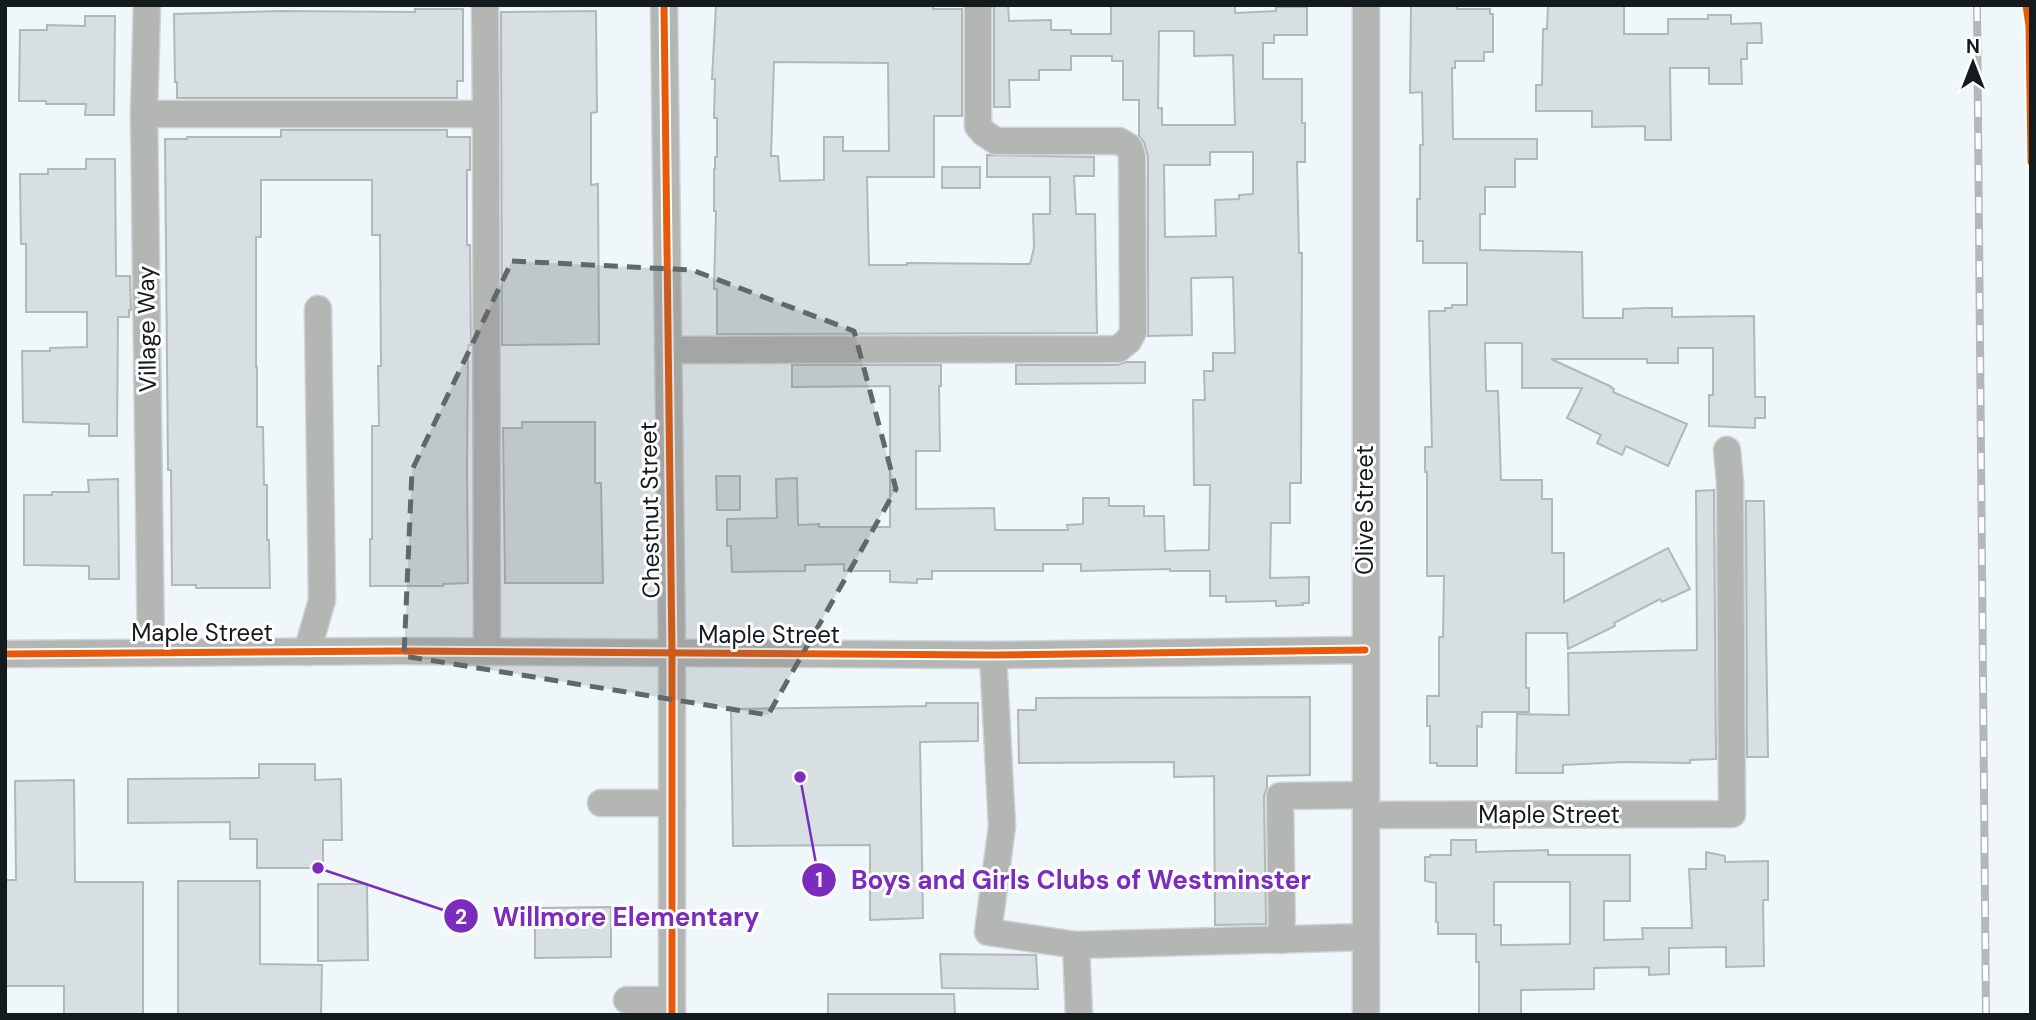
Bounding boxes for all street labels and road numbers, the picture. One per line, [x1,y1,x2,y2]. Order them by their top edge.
street label: Village Way [130,265,163,393]
street label: Chestnut Street [632,421,667,599]
street label: Olive Street [1349,445,1380,575]
street label: Maple Street [131,617,273,648]
street label: Maple Street [698,619,840,650]
street label: Maple Street [1478,799,1620,830]

